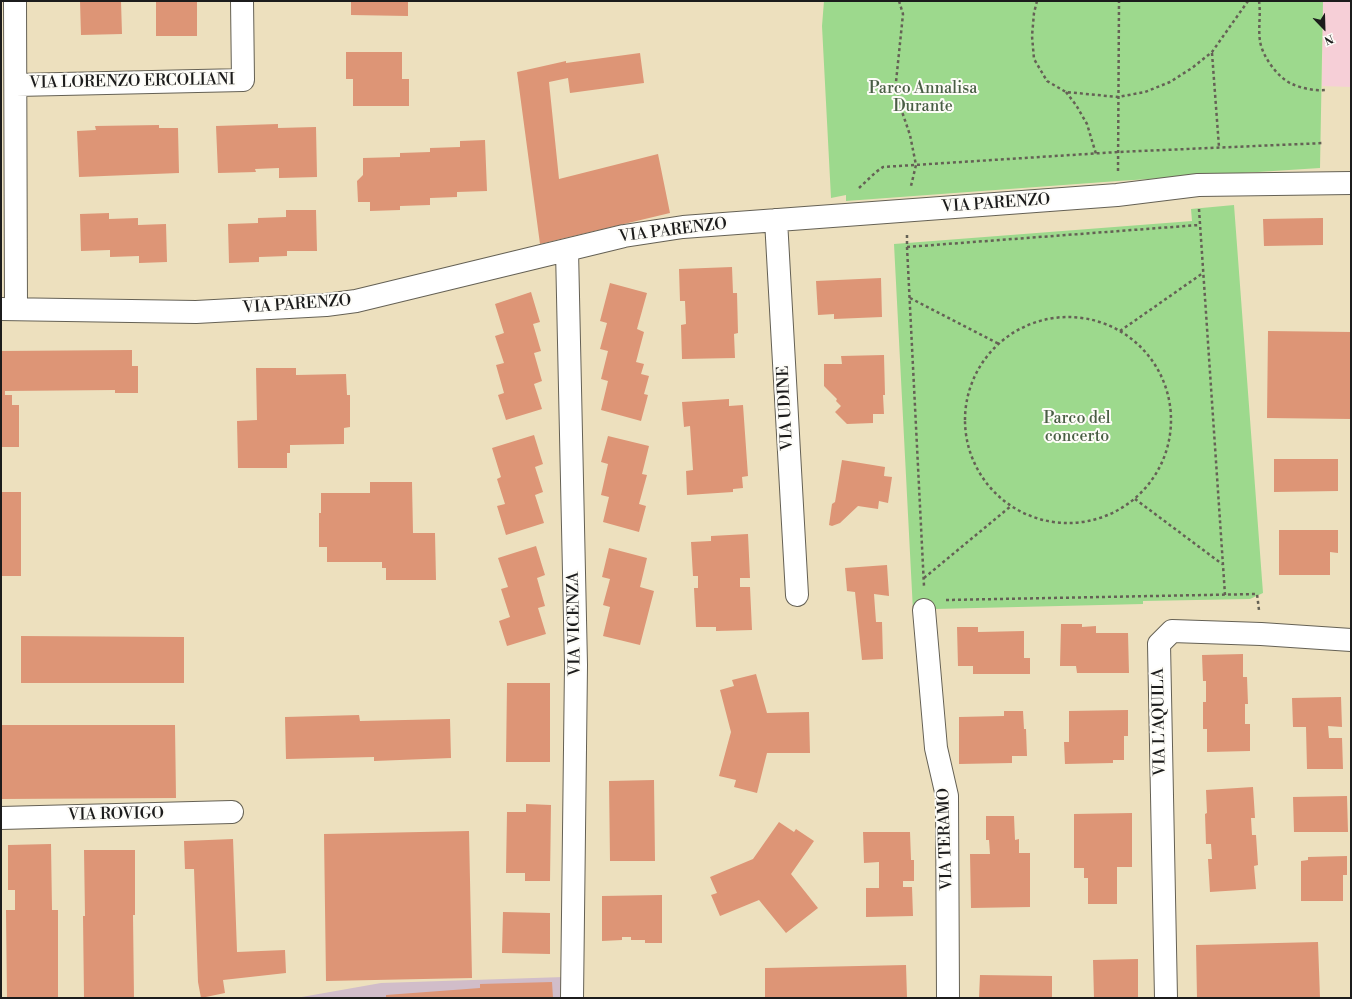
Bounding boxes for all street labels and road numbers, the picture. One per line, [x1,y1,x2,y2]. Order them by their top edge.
street label: VIA LORENZO ERCOLIANI [29,71,235,93]
street label: VIA PARENZO [941,191,1051,217]
street label: VIA PARENZO [618,215,728,247]
street label: VIA PARENZO [242,292,352,318]
street label: VIA UDINE [774,365,798,451]
street label: VIA VICENZA [564,572,586,676]
street label: VIA L'AQUILA [1149,668,1171,776]
street label: VIA TERAMO [935,787,957,891]
street label: VIA ROVIGO [68,805,164,825]

